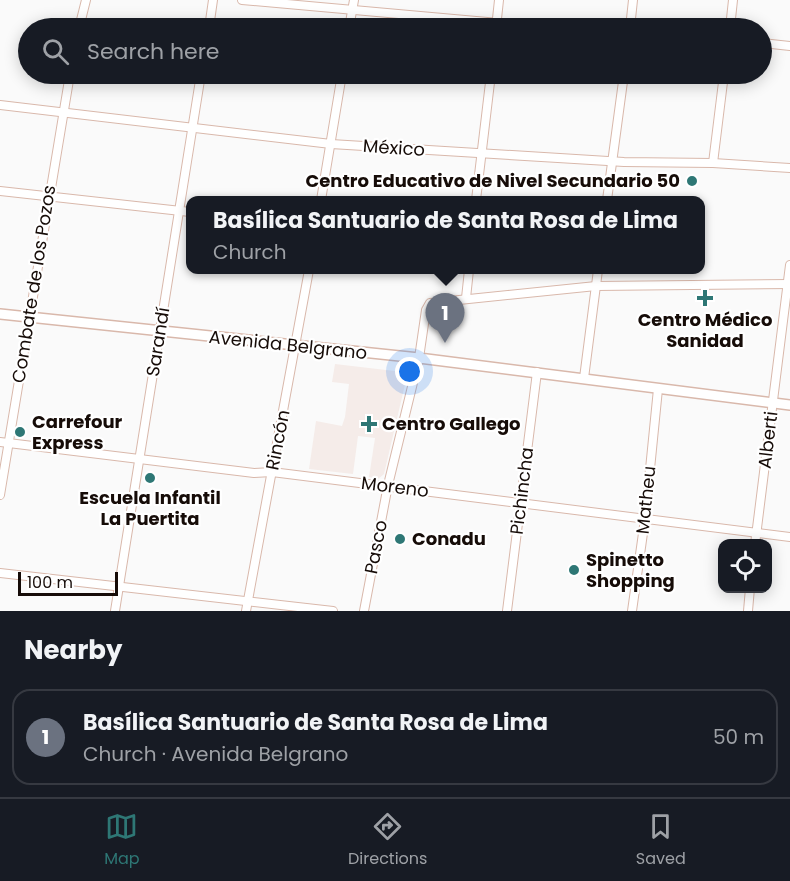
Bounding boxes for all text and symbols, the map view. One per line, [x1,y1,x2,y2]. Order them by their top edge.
search box [18,18,772,84]
icon: search [39,35,72,68]
text: Search here [87,36,220,67]
street label: México [362,133,426,162]
place label: Centro Educativo de Nivel Secundario 50 [305,168,680,193]
marker: Centro Educativo de Nivel Secundario 50 [685,174,699,188]
street label: Combate de los Pozos [6,183,62,385]
popup [186,196,705,274]
text: Basílica Santuario de Santa Rosa de Lima [213,205,678,236]
text: Church [213,238,287,266]
marker: Centro Médico Sanidad [696,289,714,307]
pin: 1 [426,294,464,343]
street label: Sarandí [140,306,175,378]
place label: Centro Médico Sanidad [638,307,772,353]
street label: Avenida Belgrano [208,324,369,365]
your location [395,357,424,386]
street label: Rincón [259,408,296,472]
place label: Carrefour Express [32,409,123,455]
street label: Alberti [752,410,783,470]
place label: Centro Gallego [382,411,521,436]
marker: Centro Gallego [360,415,378,433]
marker: Carrefour Express [13,425,27,439]
street label: Pichincha [504,446,539,536]
street label: Matheu [629,465,662,535]
street label: Moreno [360,470,430,503]
marker: Escuela Infantil La Puertita [143,471,157,485]
place label: Escuela Infantil La Puertita [79,485,221,531]
street label: Pasco [358,518,393,576]
place label: Conadu [412,526,486,551]
marker: Conadu [393,532,407,546]
map controls [718,539,772,593]
button: locate [718,539,772,593]
place label: Spinetto Shopping [586,547,675,593]
marker: Spinetto Shopping [567,563,581,577]
scale bar [18,569,118,596]
text: 100 m [27,571,73,594]
text: Nearby [24,632,122,668]
text: Basílica Santuario de Santa Rosa de Lima [83,707,548,738]
text: 1 [42,723,49,751]
text: 50 m [713,723,764,751]
text: Church · Avenida Belgrano [83,740,348,768]
tab: Map [104,810,140,871]
tab: Directions [348,810,427,871]
tab: Saved [636,810,686,871]

